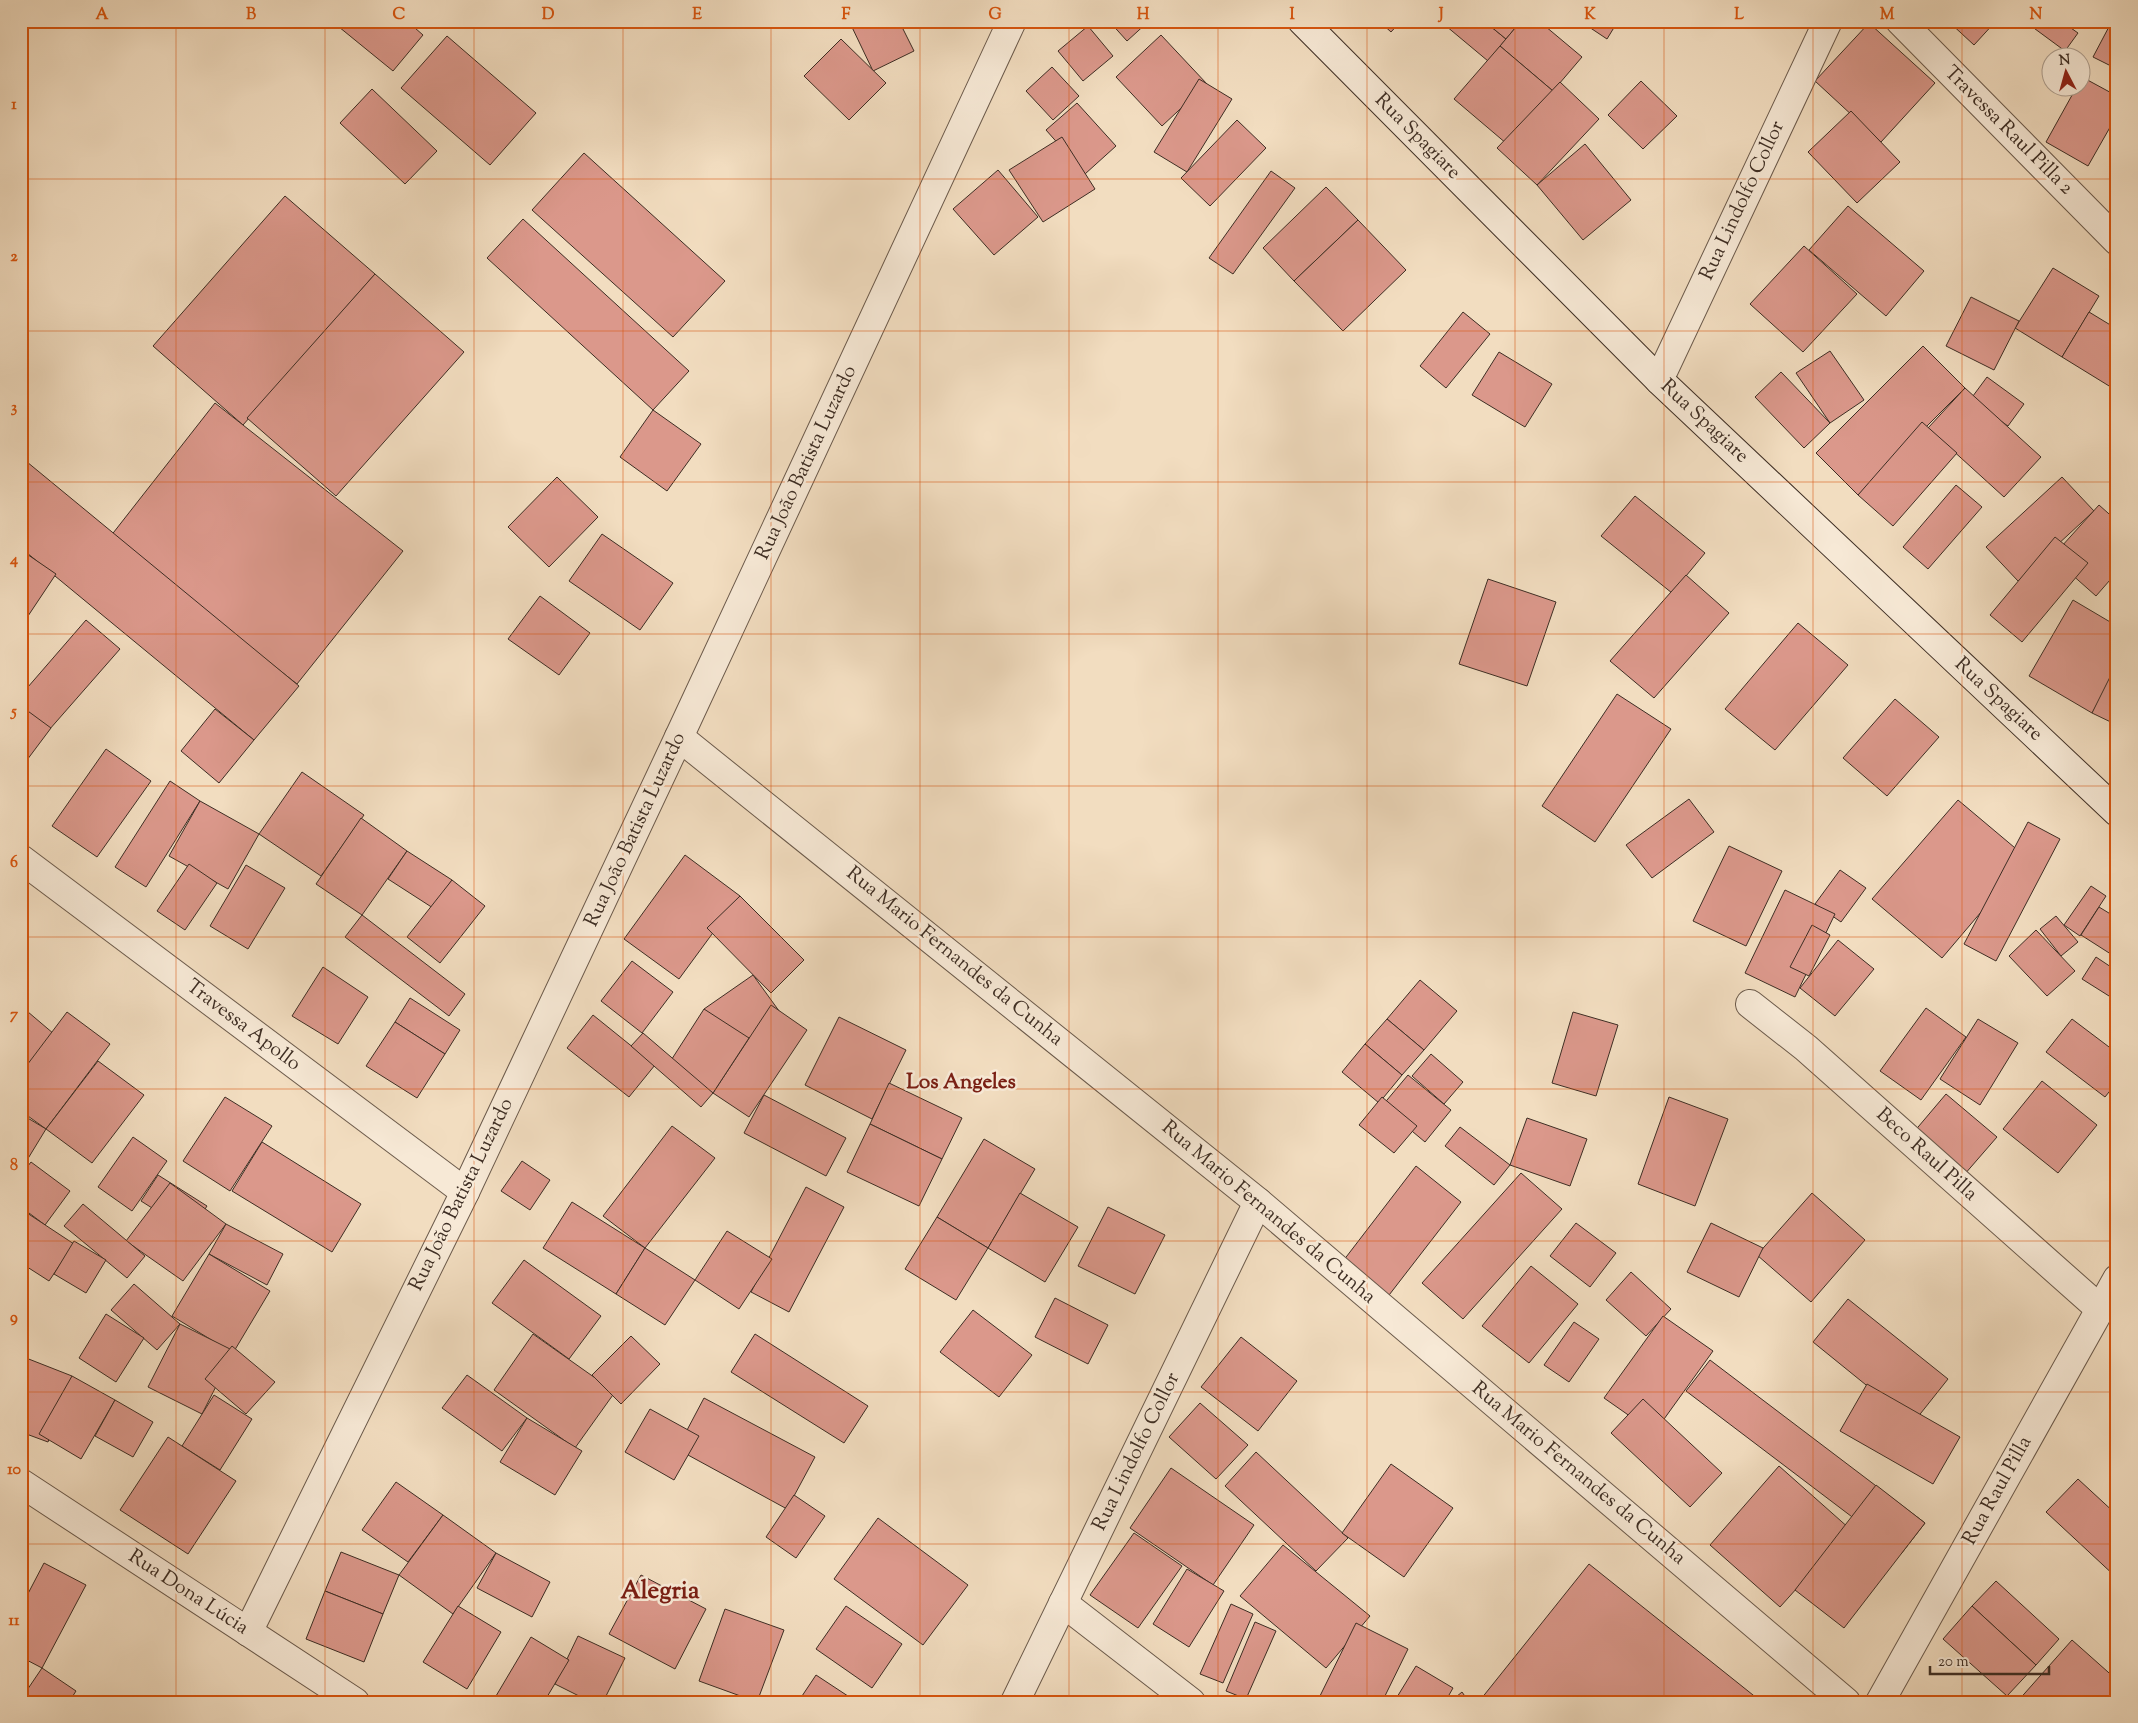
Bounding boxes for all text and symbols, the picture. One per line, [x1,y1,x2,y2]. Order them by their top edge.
text: A [96,4,109,27]
text: B [246,4,256,27]
text: C [393,4,406,27]
text: D [542,4,555,27]
text: E [692,4,702,27]
text: F [842,4,851,27]
text: G [988,4,1002,27]
text: H [1137,4,1150,27]
text: I [1289,4,1295,27]
text: J [1437,4,1444,27]
text: K [1584,4,1596,27]
text: L [1734,4,1744,27]
text: M [1880,4,1895,27]
text: N [2030,4,2043,27]
north arrow [2040,48,2090,98]
text: N [2058,51,2071,72]
street label: Travessa Raul Pilla 2 [1937,60,2079,202]
street label: Rua Spagiare [1367,87,1467,187]
text: 1 [11,94,17,117]
street label: Rua Lindolfo Collor [1693,116,1793,286]
text: 2 [10,246,18,269]
street label: Rua João Batista Luzardo [749,361,865,565]
street label: Rua Spagiare [1653,373,1755,471]
text: 3 [11,397,18,420]
text: 4 [9,549,18,572]
street label: Rua Spagiare [1947,651,2049,749]
text: 5 [9,701,17,724]
street label: Rua João Batista Luzardo [578,728,694,932]
text: 6 [10,852,18,875]
street label: Rua Mario Fernandes da Cunha [839,860,1069,1054]
street label: Travessa Apollo [180,973,306,1079]
text: 7 [10,1004,19,1027]
district label: Los Angeles [906,1068,1016,1098]
street label: Rua João Batista Luzardo [403,1094,521,1296]
street label: Beco Raul Pilla [1869,1101,1983,1209]
street label: Rua Mario Fernandes da Cunha [1154,1114,1382,1312]
text: 8 [10,1155,18,1178]
text: 9 [10,1307,18,1330]
street label: Rua Lindolfo Collor [1086,1367,1188,1536]
street label: Rua Mario Fernandes da Cunha [1464,1375,1692,1573]
street label: Rua Raul Pilla [1956,1431,2040,1551]
text: 10 [7,1459,21,1482]
street label: Rua Dona Lúcia [122,1543,254,1643]
district label: Alegria [621,1574,700,1610]
text: 11 [9,1610,20,1633]
scale bar [1930,1643,2049,1675]
text: 20 m [1938,1652,1969,1673]

